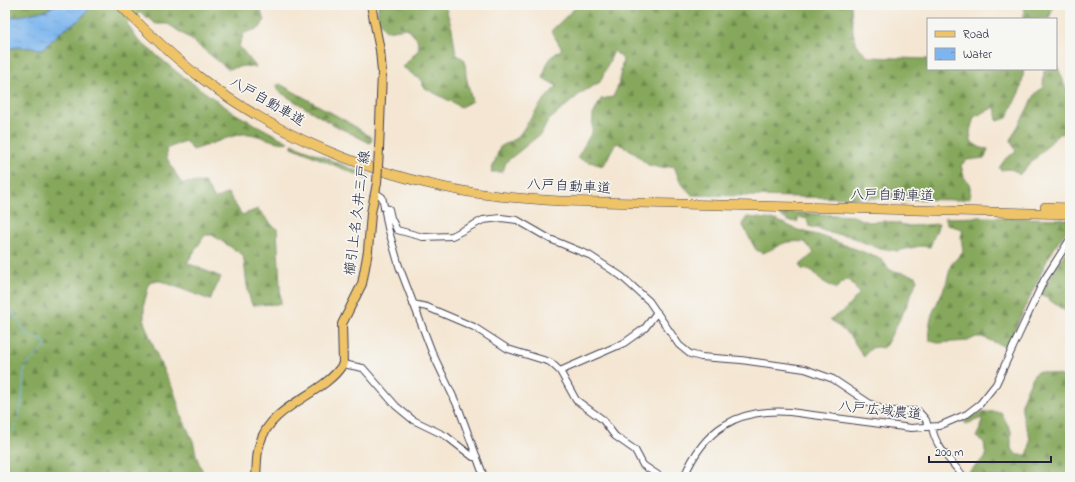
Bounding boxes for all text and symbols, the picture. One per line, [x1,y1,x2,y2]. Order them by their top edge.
legend [927,18,1057,70]
text: Road [963,26,989,44]
text: Water [963,46,992,64]
street label: 八戸自動車道 [225,72,309,132]
street label: 櫛引上名久井三戸線 [340,149,376,277]
street label: 八戸自動車道 [527,174,611,200]
street label: 八戸自動車道 [850,185,934,207]
street label: 八戸広域農道 [837,396,923,426]
scale bar [929,438,1051,464]
text: 200 m [935,444,964,462]

